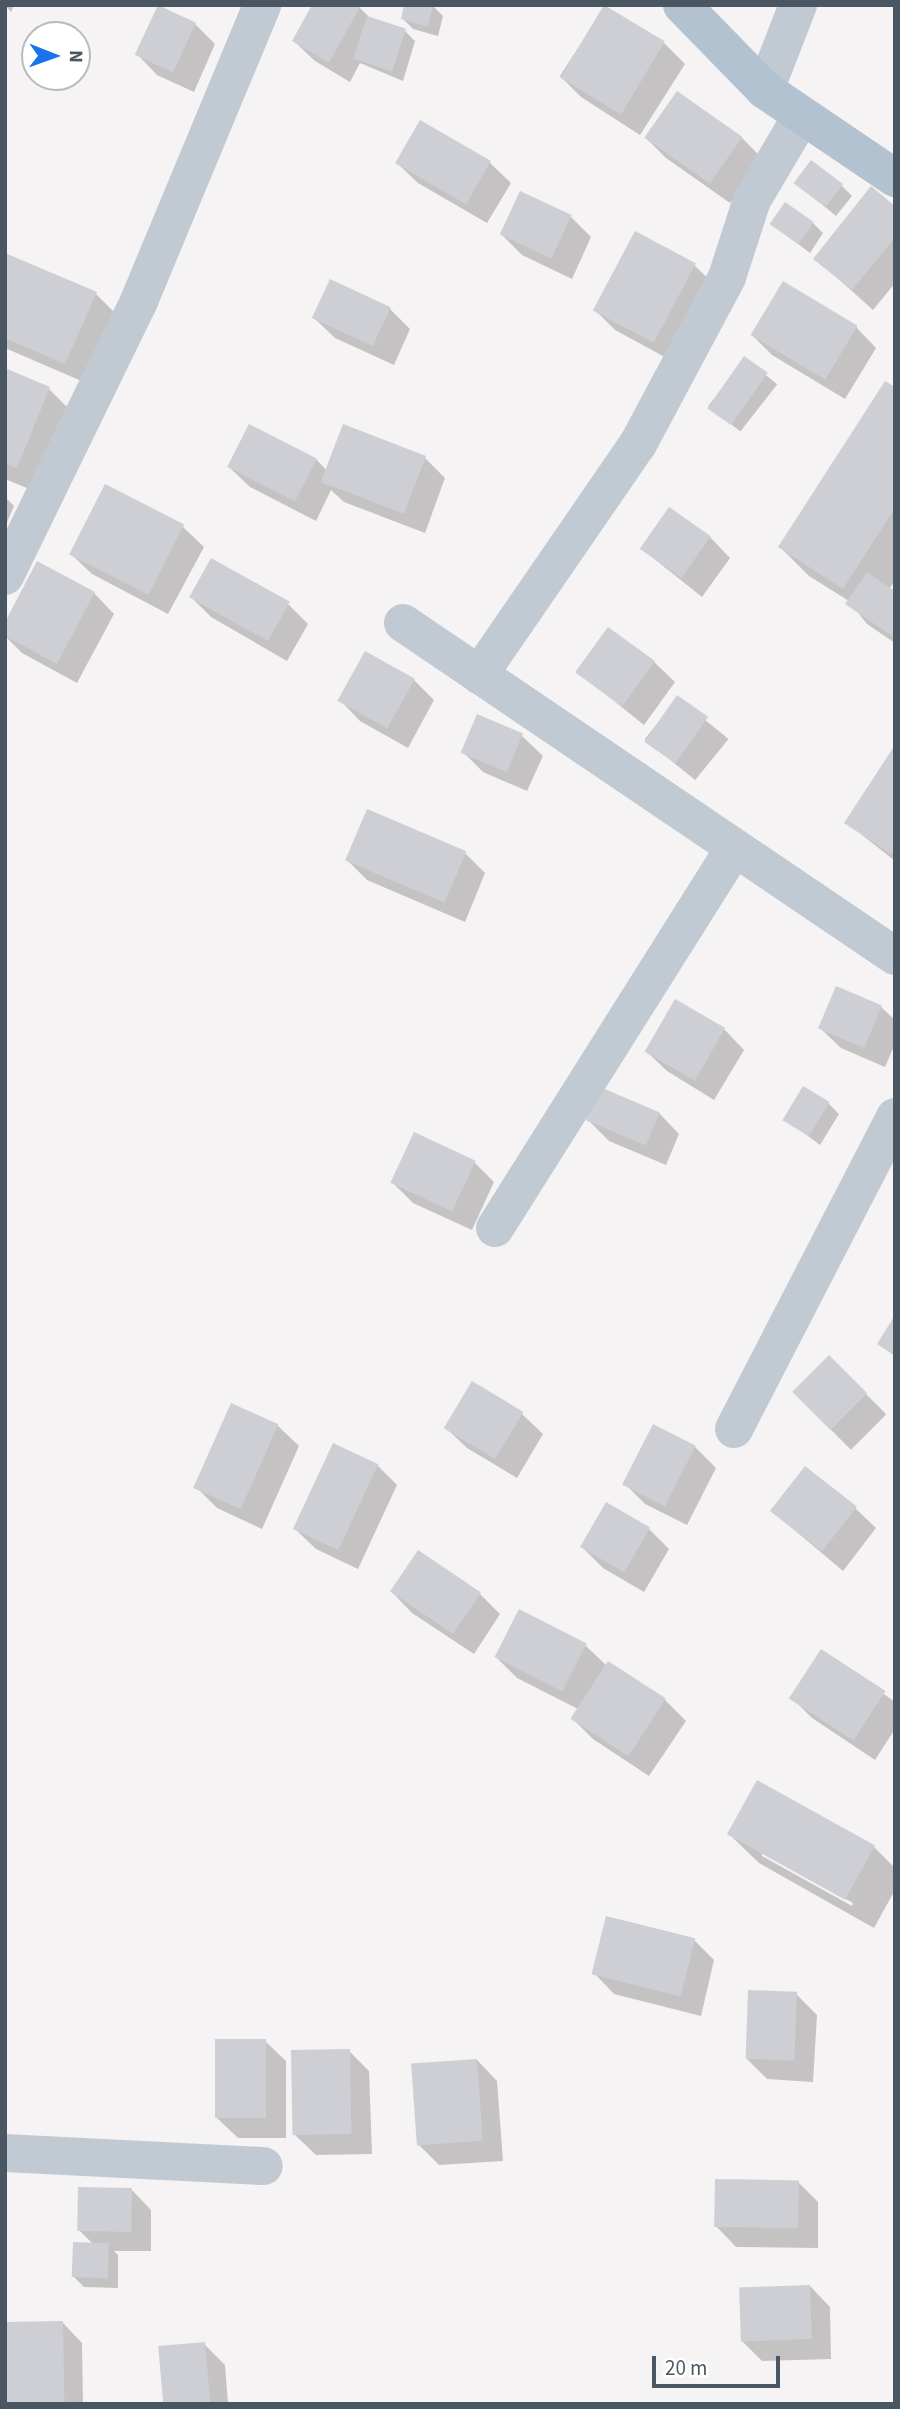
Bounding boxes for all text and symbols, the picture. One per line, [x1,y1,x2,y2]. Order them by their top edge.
north arrow [21,21,91,91]
text: N [62,50,89,63]
scale bar [655,2342,783,2386]
text: 20 m [665,2353,707,2383]

